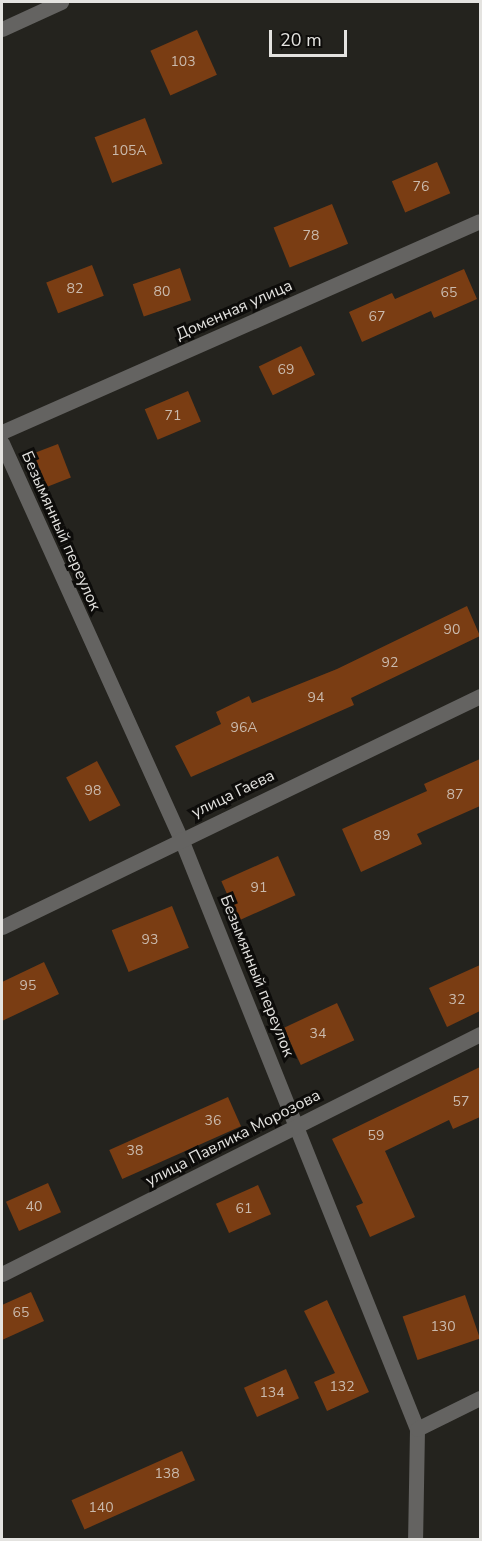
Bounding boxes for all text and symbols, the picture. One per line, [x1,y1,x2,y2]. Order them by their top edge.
scale bar [272,18,350,56]
text: 20 m [280,28,322,52]
house number: 103 [170,54,196,70]
house number: 105А [111,143,147,159]
house number: 76 [413,179,429,195]
house number: 78 [303,228,319,244]
street label: Доменная улица [173,276,295,344]
house number: 82 [67,281,83,297]
house number: 80 [154,284,170,300]
house number: 65 [441,285,457,301]
house number: 67 [369,309,385,325]
house number: 69 [278,362,294,378]
house number: 71 [165,408,181,424]
street label: Безымянный переулок [17,448,105,614]
house number: 90 [444,622,460,638]
house number: 92 [382,655,398,671]
house number: 94 [308,690,324,706]
house number: 96А [230,720,258,736]
street label: улица Гаева [188,766,278,822]
house number: 98 [85,783,101,799]
house number: 87 [447,787,463,803]
house number: 89 [374,828,390,844]
house number: 91 [251,880,267,896]
street label: Безымянный переулок [216,892,298,1060]
house number: 93 [142,932,158,948]
house number: 95 [20,978,36,994]
house number: 32 [449,992,465,1008]
house number: 34 [310,1026,326,1042]
street label: улица Павлика Морозова [142,1086,324,1190]
house number: 57 [453,1094,469,1110]
house number: 36 [205,1113,221,1129]
house number: 59 [368,1128,384,1144]
house number: 38 [127,1143,143,1159]
house number: 40 [26,1199,42,1215]
house number: 61 [236,1201,252,1217]
house number: 65 [13,1305,29,1321]
house number: 130 [430,1319,456,1335]
house number: 132 [329,1379,355,1395]
house number: 134 [259,1385,285,1401]
house number: 138 [154,1466,180,1482]
house number: 140 [88,1500,114,1516]

